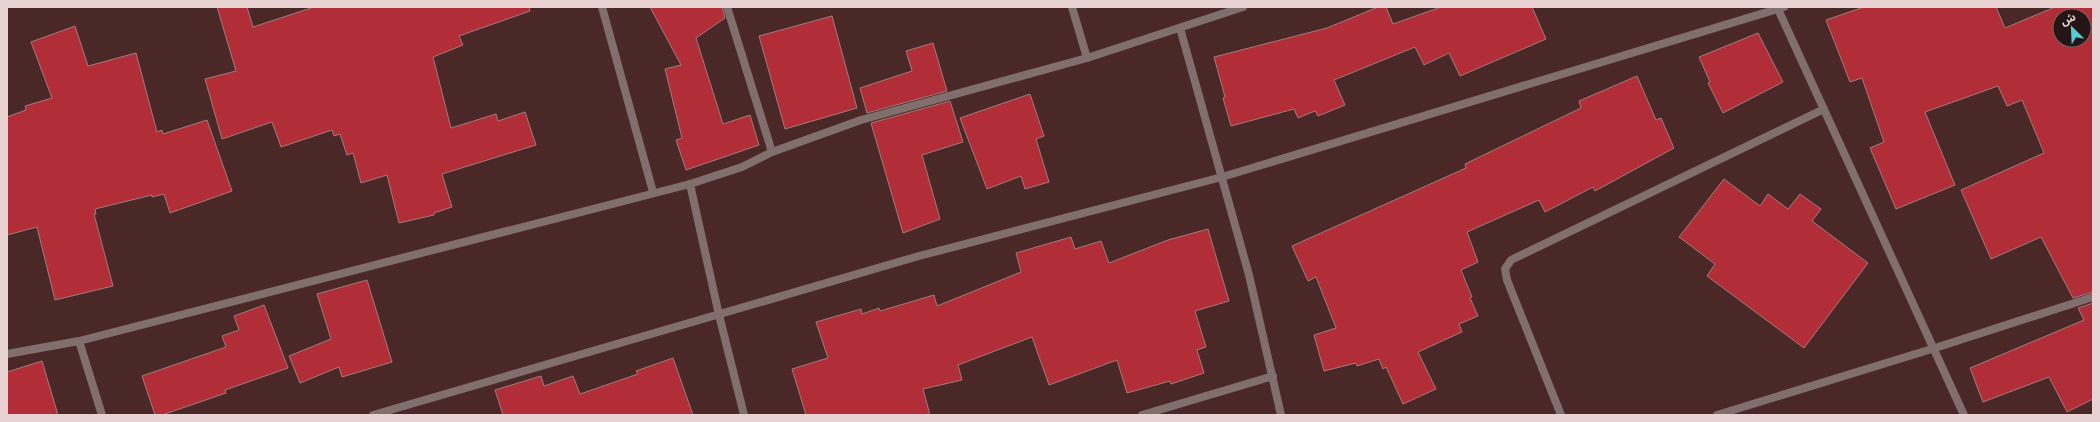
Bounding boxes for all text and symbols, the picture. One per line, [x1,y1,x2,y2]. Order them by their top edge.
north arrow [2052,8,2092,48]
text: ش [2058,9,2078,28]

